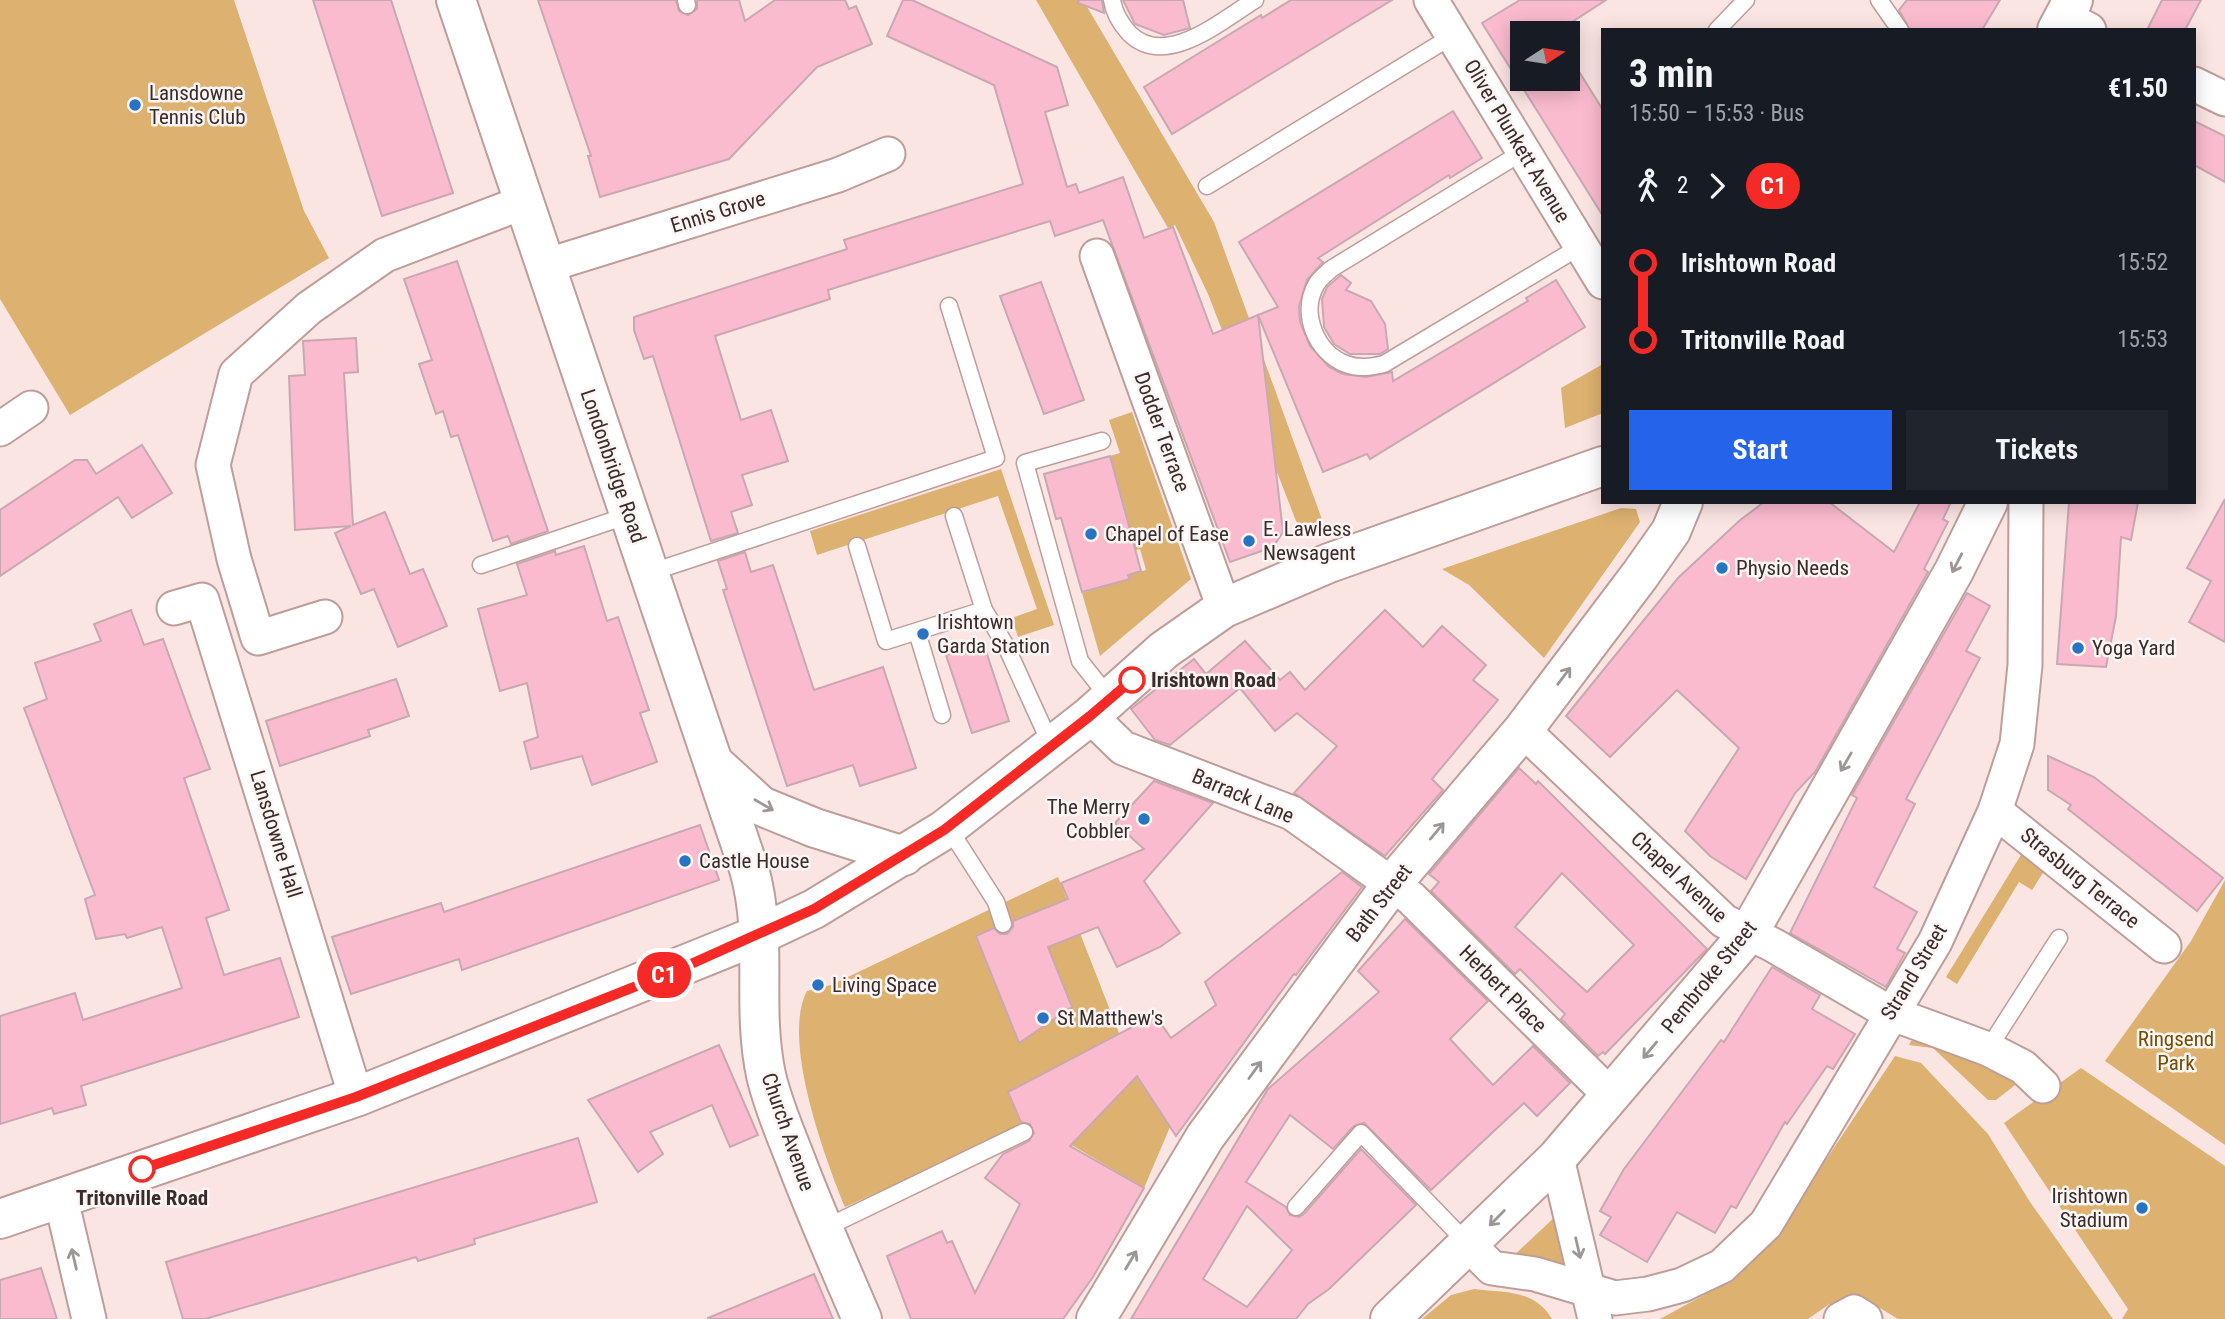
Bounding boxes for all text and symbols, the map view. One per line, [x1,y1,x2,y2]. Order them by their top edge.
north arrow [1510,21,1580,91]
map controls [1510,21,1580,91]
text: 3 min [1629,52,1713,96]
street label: Oliver Plunkett Avenue [1459,55,1575,227]
text: €1.50 [2108,73,2168,103]
place label: Lansdowne Tennis Club [149,81,246,129]
marker: Lansdowne Tennis Club [127,97,143,113]
text: 15:50 – 15:53 · Bus [1629,100,1805,127]
icon: walk [1629,167,1667,205]
icon: forward [1698,167,1736,205]
text: 2 [1677,172,1688,199]
text: C1 [1760,172,1786,200]
street label: Ennis Grove [668,186,768,238]
text: Irishtown Road [1681,248,1836,278]
text: 15:52 [2117,249,2168,276]
text: Tritonville Road [1681,325,1845,355]
text: 15:53 [2117,326,2168,353]
street label: Dodder Terrace [1129,369,1195,495]
street label: Londonbridge Road [575,386,651,546]
button: Start [1629,410,1892,490]
button: Tickets [1906,410,2168,490]
place label: E. Lawless Newsagent [1263,517,1356,565]
place label: Chapel of Ease [1105,522,1229,546]
marker: Chapel of Ease [1083,526,1099,542]
marker: E. Lawless Newsagent [1241,533,1257,549]
one-way arrow [1950,552,1964,573]
place label: Physio Needs [1736,556,1849,580]
marker: Physio Needs [1714,560,1730,576]
place label: Irishtown Garda Station [937,610,1050,658]
marker: Irishtown Garda Station [915,626,931,642]
place label: Yoga Yard [2092,636,2175,660]
marker: Yoga Yard [2070,640,2086,656]
marker: Irishtown Road [1119,667,1145,693]
one-way arrow [1557,667,1571,686]
place label: Irishtown Road [1151,668,1276,692]
one-way arrow [1839,751,1853,771]
street label: Barrack Lane [1189,764,1298,828]
street label: Lansdowne Hall [245,767,307,901]
place label: The Merry Cobbler [1047,795,1130,843]
one-way arrow [753,798,773,812]
marker: The Merry Cobbler [1136,811,1152,827]
one-way arrow [1429,822,1445,840]
street label: Strasburg Terrace [2016,823,2144,933]
street label: Chapel Avenue [1626,826,1732,928]
place label: Castle House [699,849,810,873]
marker: Castle House [677,853,693,869]
street label: Bath Street [1341,859,1417,947]
street label: Pembroke Street [1656,916,1762,1038]
street label: Strand Street [1876,920,1952,1024]
street label: Herbert Place [1454,940,1552,1038]
line badge: C1 [632,952,696,998]
text: C1 [651,961,677,989]
place label: Living Space [832,973,937,997]
marker: Living Space [810,977,826,993]
place label: St Matthew's [1057,1006,1163,1030]
marker: St Matthew's [1035,1010,1051,1026]
park label: Ringsend Park [2138,1027,2214,1075]
one-way arrow [1642,1040,1658,1058]
one-way arrow [1248,1061,1262,1080]
street label: Church Avenue [757,1070,820,1194]
marker: Tritonville Road [129,1156,155,1182]
place label: Irishtown Stadium [2051,1184,2128,1232]
place label: Tritonville Road [76,1186,208,1210]
marker: Irishtown Stadium [2134,1200,2150,1216]
one-way arrow [1489,1209,1506,1226]
one-way arrow [1571,1236,1585,1259]
one-way arrow [67,1248,81,1271]
one-way arrow [1124,1251,1138,1271]

